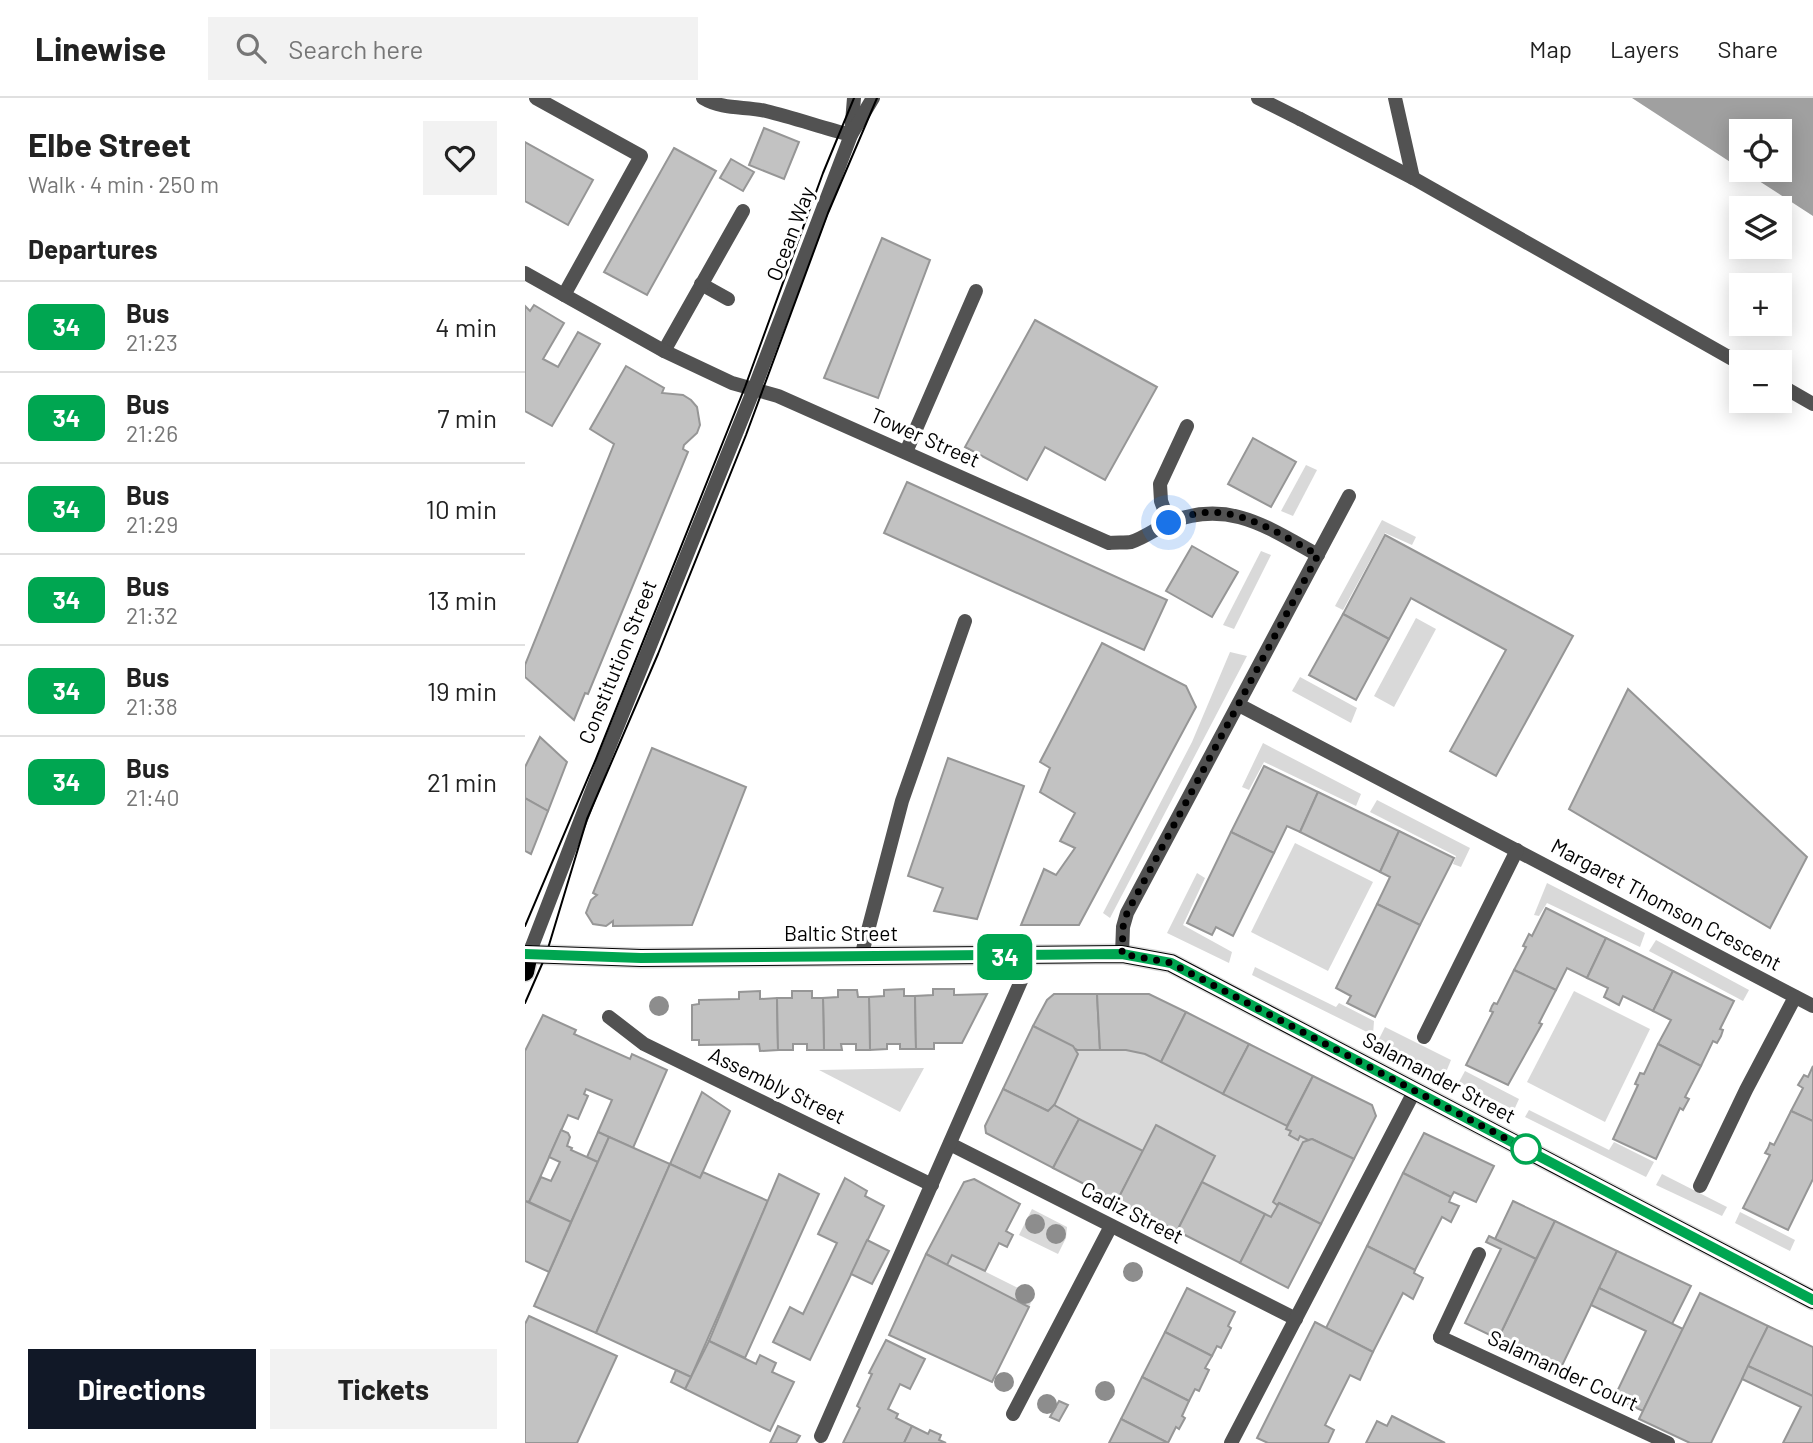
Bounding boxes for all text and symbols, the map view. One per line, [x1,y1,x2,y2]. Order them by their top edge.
search box [208,17,698,80]
text: Linewise [35,28,166,68]
icon: search [232,29,270,67]
text: Search here [288,33,423,64]
text: Map [1529,34,1572,63]
text: Layers [1610,34,1679,63]
text: Share [1717,34,1778,63]
map controls [1729,119,1792,413]
button: locate [1729,119,1792,182]
button: heart [423,121,497,195]
text: Elbe Street [28,124,191,164]
text: Walk · 4 min · 250 m [28,170,219,198]
street label: Ocean Way [760,182,819,284]
button: layers [1729,196,1792,259]
text: Departures [28,233,158,264]
button: + [1729,273,1792,336]
text: Bus [126,297,169,328]
text: 4 min [435,311,497,342]
text: 34 [53,312,80,341]
text: 21:23 [126,328,178,356]
button: − [1729,350,1792,413]
text: Bus [126,388,169,419]
street label: Tower Street [867,401,984,472]
text: 7 min [437,402,497,433]
text: 34 [53,403,80,432]
text: 21:26 [126,419,178,447]
text: Bus [126,479,169,510]
text: 10 min [426,493,497,524]
text: 34 [53,494,80,523]
your location [1151,505,1186,540]
text: 21:29 [126,510,178,538]
text: Bus [126,570,169,601]
street label: Constitution Street [572,576,661,747]
text: 13 min [427,584,497,615]
text: 34 [53,585,80,614]
text: 21:32 [126,601,178,629]
text: Bus [126,661,169,692]
text: 19 min [427,675,497,706]
text: 34 [53,676,80,705]
text: 21:38 [126,692,178,720]
text: Bus [126,752,169,783]
text: 21 min [427,766,497,797]
text: 34 [53,767,80,796]
text: 21:40 [126,783,180,811]
street label: Margaret Thomson Crescent [1547,832,1786,975]
street label: Baltic Street [784,920,898,945]
line badge: 34 [973,934,1037,980]
text: 34 [991,942,1019,971]
street label: Salamander Street [1359,1026,1520,1128]
street label: Assembly Street [705,1041,850,1128]
unlabelled marker [1511,1134,1541,1164]
street label: Cadiz Street [1078,1175,1188,1248]
street label: Salamander Court [1484,1324,1643,1415]
button: Directions [28,1349,256,1429]
button: Tickets [270,1349,497,1429]

